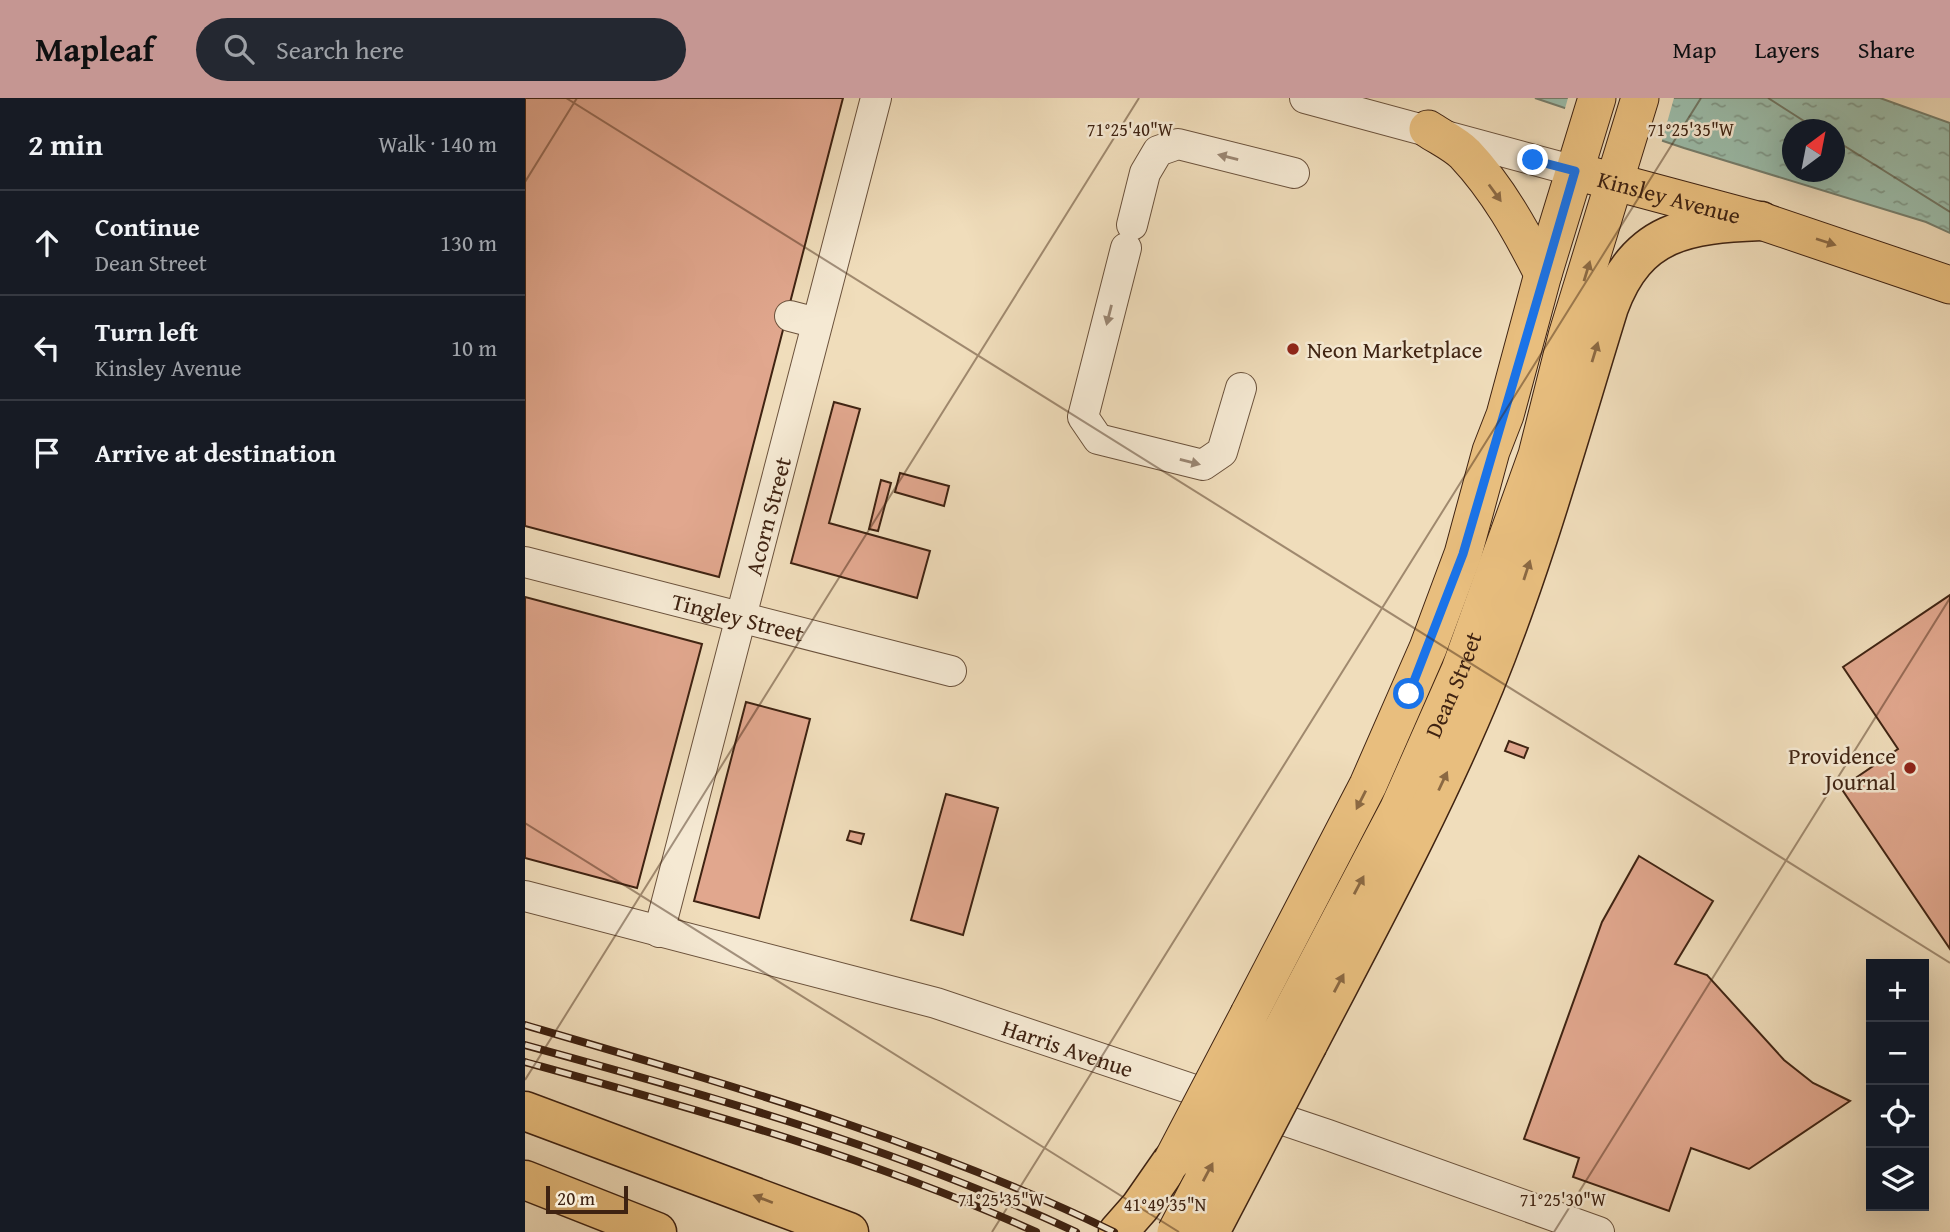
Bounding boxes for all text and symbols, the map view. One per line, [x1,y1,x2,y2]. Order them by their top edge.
search box [196,18,686,81]
text: Mapleaf [35,25,154,73]
icon: search [220,30,258,68]
text: Search here [276,30,404,69]
text: Map [1673,32,1716,67]
text: Layers [1754,32,1820,67]
text: Share [1858,32,1915,67]
text: 71°25'40"W [1087,116,1174,143]
text: 71°25'35"W [1648,116,1735,143]
north arrow [1782,119,1845,182]
text: 2 min [28,122,103,166]
text: Walk · 140 m [378,127,497,160]
route end [1517,144,1548,175]
one-way arrow [1217,151,1239,162]
street label: Kinsley Avenue [1594,162,1744,231]
one-way arrow [1488,184,1502,202]
text: Continue [95,207,200,246]
icon: ahead [28,224,66,262]
text: 130 m [440,226,497,259]
one-way arrow [1815,237,1836,247]
text: Dean Street [95,246,207,279]
one-way arrow [1582,260,1593,281]
one-way arrow [1103,304,1114,326]
text: Turn left [95,312,198,351]
icon: left [28,329,66,367]
text: 10 m [451,331,497,364]
place label: Neon Marketplace [1307,333,1483,366]
marker: Neon Marketplace [1285,341,1301,357]
one-way arrow [1590,342,1600,363]
text: Kinsley Avenue [95,351,242,384]
text: Arrive at destination [95,433,336,472]
icon: arrive [28,434,66,472]
street label: Acorn Street [736,453,799,579]
one-way arrow [1179,457,1201,468]
one-way arrow [1522,559,1533,580]
street label: Tingley Street [668,584,808,649]
street label: Dean Street [1416,627,1489,743]
route start [1393,678,1424,709]
place label: Providence Journal [1788,739,1896,798]
marker: Providence Journal [1902,760,1918,776]
one-way arrow [1437,771,1449,791]
one-way arrow [1355,790,1366,810]
one-way arrow [1353,875,1364,895]
map controls [1866,959,1929,1211]
button: + [1866,959,1929,1022]
one-way arrow [1333,973,1345,993]
street label: Harris Avenue [998,1010,1138,1085]
button: − [1866,1022,1929,1085]
button: locate [1866,1085,1929,1148]
button: layers [1866,1148,1929,1211]
one-way arrow [1201,1161,1213,1181]
scale bar [546,1183,628,1215]
text: 20 m [557,1184,595,1212]
text: 71°25'35"W [958,1186,1045,1213]
text: 71°25'30"W [1520,1186,1607,1213]
text: 41°49'35"N [1124,1191,1207,1218]
one-way arrow [752,1194,773,1205]

